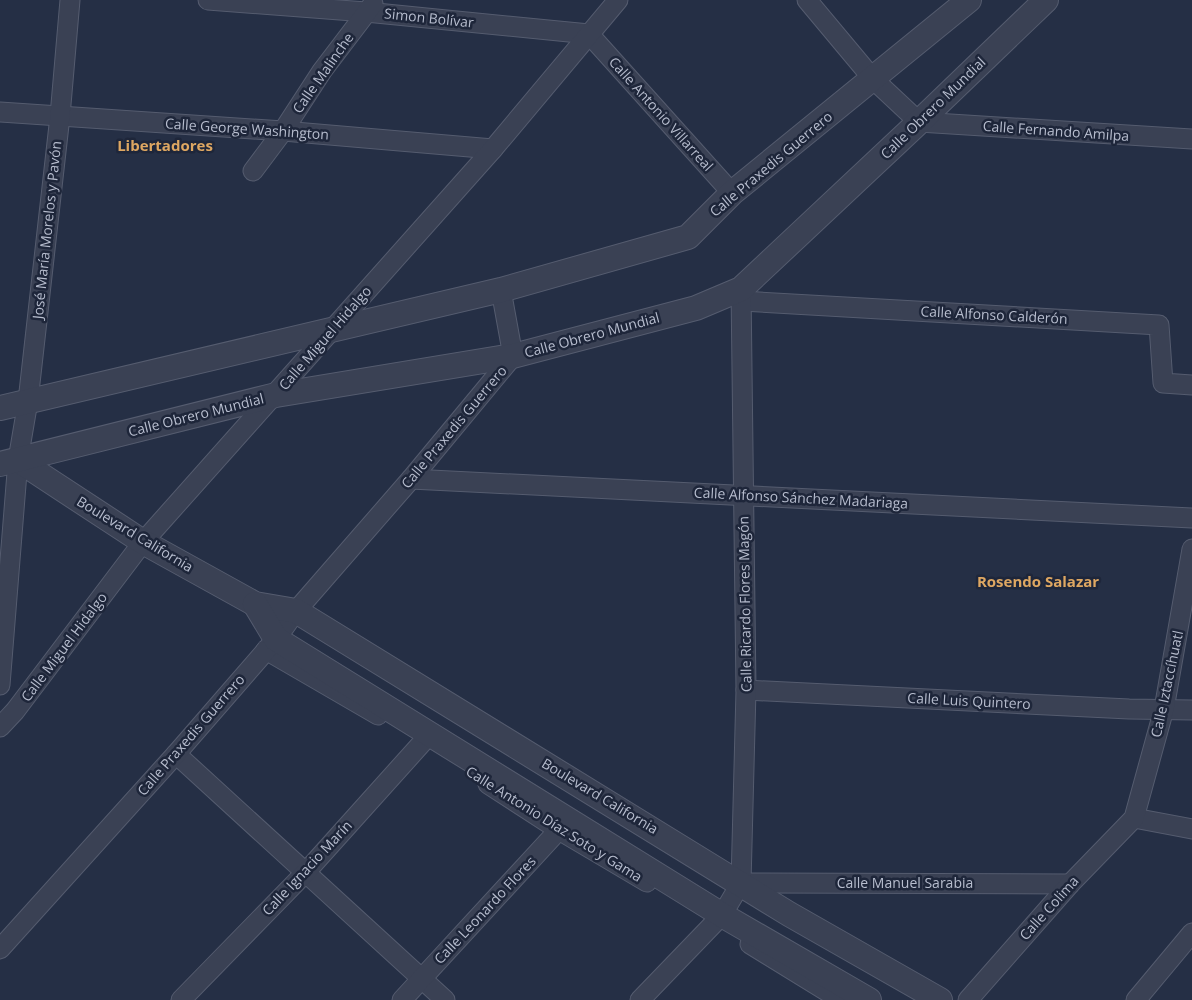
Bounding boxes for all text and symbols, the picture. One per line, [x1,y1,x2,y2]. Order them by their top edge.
street label: Simon Bolívar [383,3,475,32]
street label: Calle Malinche [288,29,358,117]
street label: Calle Antonio Villarreal [605,52,718,175]
street label: Calle Obrero Mundial [876,52,989,163]
street label: Calle Praxedis Guerrero [705,107,836,221]
street label: Calle George Washington [165,113,330,144]
street label: Calle Fernando Amilpa [982,116,1130,145]
district label: Libertadores [117,135,213,155]
street label: José María Morelos y Pavón [27,140,65,322]
street label: Calle Miguel Hidalgo [274,282,375,394]
street label: Calle Alfonso Calderón [920,301,1068,328]
street label: Calle Obrero Mundial [522,307,662,362]
street label: Calle Praxedis Guerrero [397,361,511,492]
street label: Calle Obrero Mundial [126,388,266,441]
street label: Calle Alfonso Sánchez Madariaga [693,482,909,513]
street label: Boulevard California [74,491,197,576]
street label: Calle Ricardo Flores Magón [733,516,756,692]
district label: Rosendo Salazar [977,571,1099,591]
street label: Calle Miguel Hidalgo [16,588,111,705]
street label: Calle Iztaccíhuatl [1146,629,1187,739]
street label: Calle Praxedis Guerrero [133,670,249,799]
street label: Calle Luis Quintero [907,688,1031,713]
street label: Boulevard California [539,753,662,838]
street label: Calle Antonio Díaz Soto y Gama [463,761,646,886]
street label: Calle Ignacio Marín [258,816,356,919]
street label: Calle Leonardo Flores [430,851,540,968]
street label: Calle Colima [1015,872,1083,944]
street label: Calle Manuel Sarabia [837,873,973,892]

